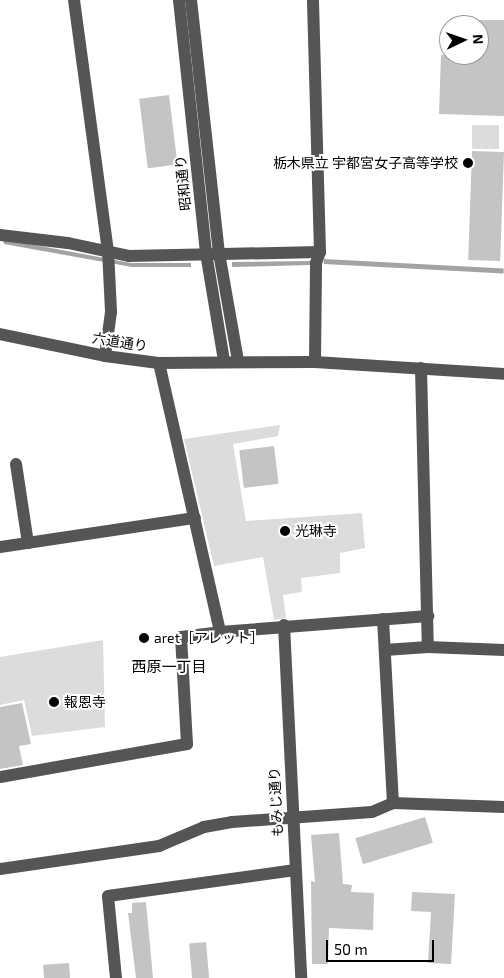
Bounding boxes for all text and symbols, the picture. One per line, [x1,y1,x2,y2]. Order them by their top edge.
north arrow [439,15,489,65]
text: N [470,34,487,45]
street label: 昭和通り [172,154,194,212]
place label: 栃木県立 宇都宮女子高等学校 [273,155,458,171]
marker: 栃木県立 宇都宮女子高等学校 [462,157,474,169]
street label: 六道通り [91,329,149,355]
place label: 光琳寺 [295,523,337,539]
marker: 光琳寺 [279,525,291,537]
place label: aret［アレット］ [154,630,264,646]
marker: aret［アレット］ [138,632,150,644]
district label: 西原一丁目 [132,658,206,676]
place label: 報恩寺 [64,694,106,710]
marker: 報恩寺 [48,696,60,708]
street label: もみじ通り [266,767,286,837]
scale bar [329,930,436,962]
text: 50 m [334,940,368,958]

